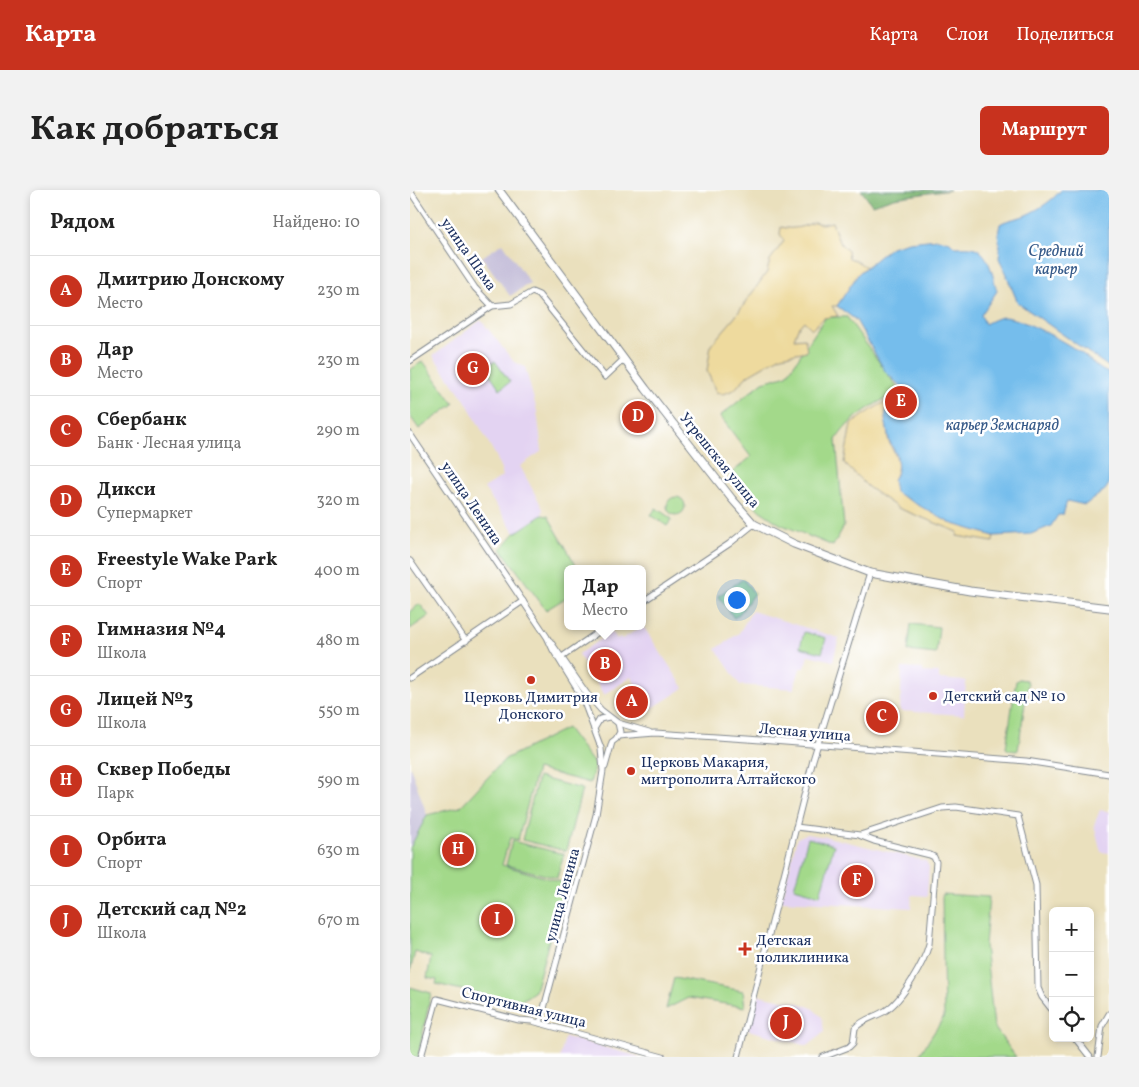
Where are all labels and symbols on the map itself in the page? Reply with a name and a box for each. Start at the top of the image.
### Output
street label: улица Шама [435,214,501,296]
water label: Средний карьер [1028,241,1084,281]
pin: G [457,350,489,388]
pin: E [885,383,917,421]
pin: D [622,398,654,436]
street label: Угрешская улица [674,409,764,513]
water label: карьер Земснаряд [945,415,1059,437]
street label: улица Ленина [435,458,507,550]
your location [724,587,750,613]
pin: B [589,646,621,684]
marker: Церковь Димитрия Донского [525,674,537,686]
pin: A [616,683,648,721]
place label: Детский сад № 10 [943,687,1065,708]
place label: Церковь Димитрия Донского [464,688,598,726]
marker: Детский сад № 10 [927,690,939,702]
pin: C [866,698,898,736]
street label: Лесная улица [758,719,852,748]
place label: Церковь Макария, митрополита Алтайского [641,753,816,791]
marker: Церковь Макария, митрополита Алтайского [625,765,637,777]
pin: H [442,831,474,869]
street label: улица Ленина [541,846,586,945]
pin: F [841,862,873,900]
pin: I [481,901,513,939]
place label: Детская поликлиника [756,931,849,969]
marker: Детская поликлиника [738,942,752,956]
street label: Спортивная улица [459,983,588,1034]
pin: J [770,1004,802,1042]

